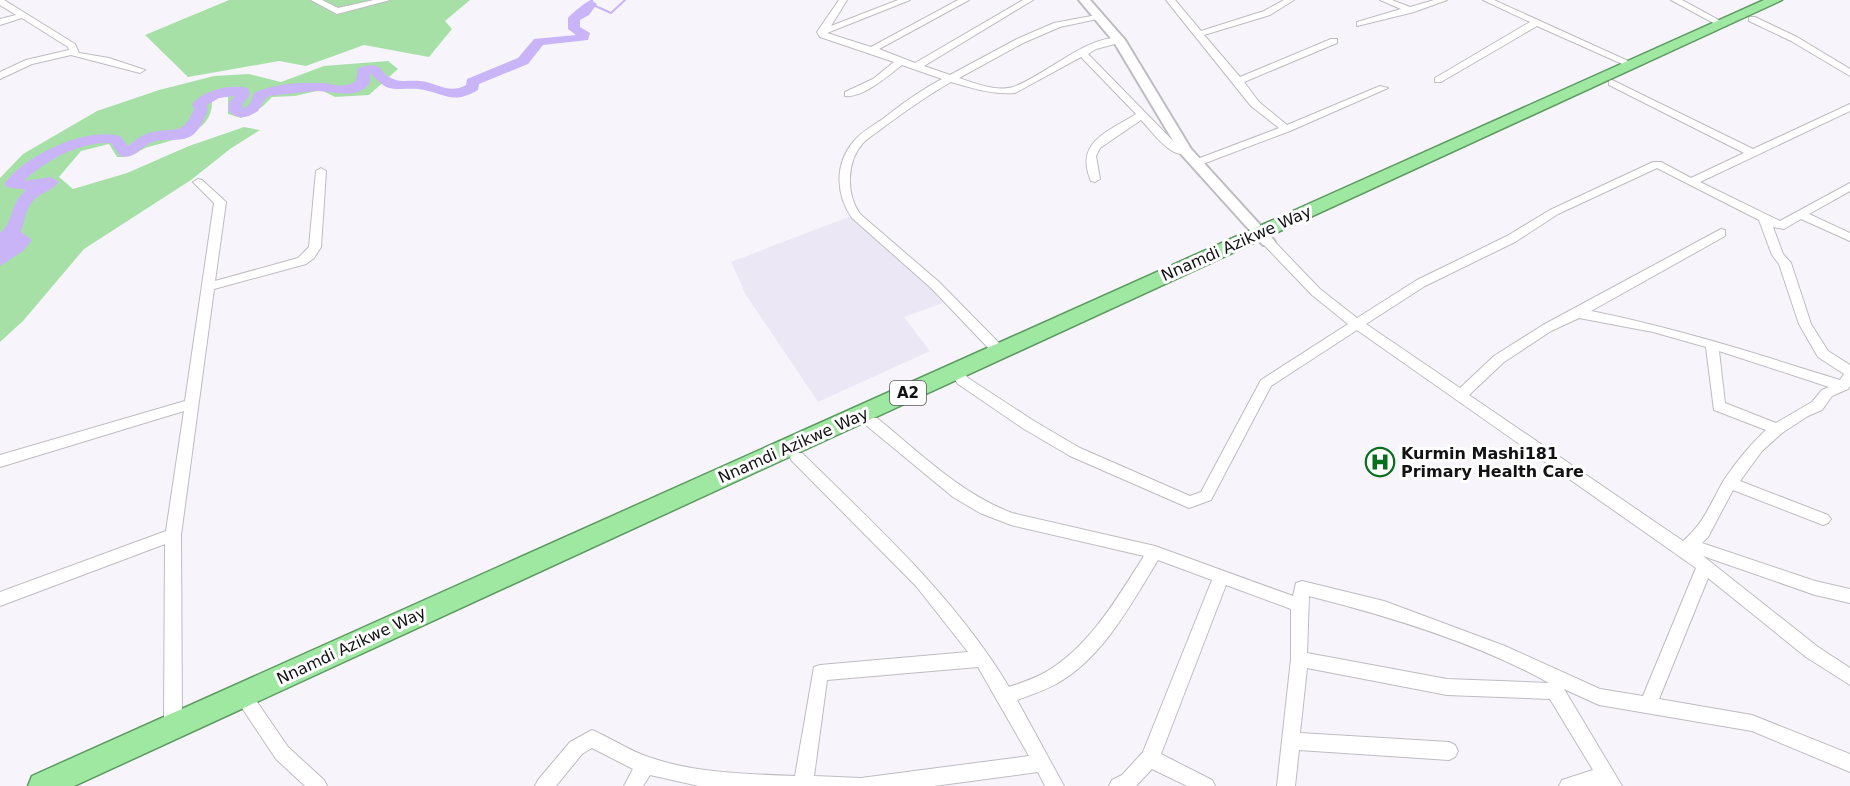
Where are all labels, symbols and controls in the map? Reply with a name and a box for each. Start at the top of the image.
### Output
street label: Nnamdi Azikwe Way [1158,202,1314,285]
road number: A2 [890,381,926,405]
street label: Nnamdi Azikwe Way [715,404,871,487]
place label: Kurmin Mashi181 Primary Health Care [1401,444,1584,481]
hospital icon: Kurmin Mashi181 Primary Health Care [1364,446,1396,478]
street label: Nnamdi Azikwe Way [274,603,429,688]

